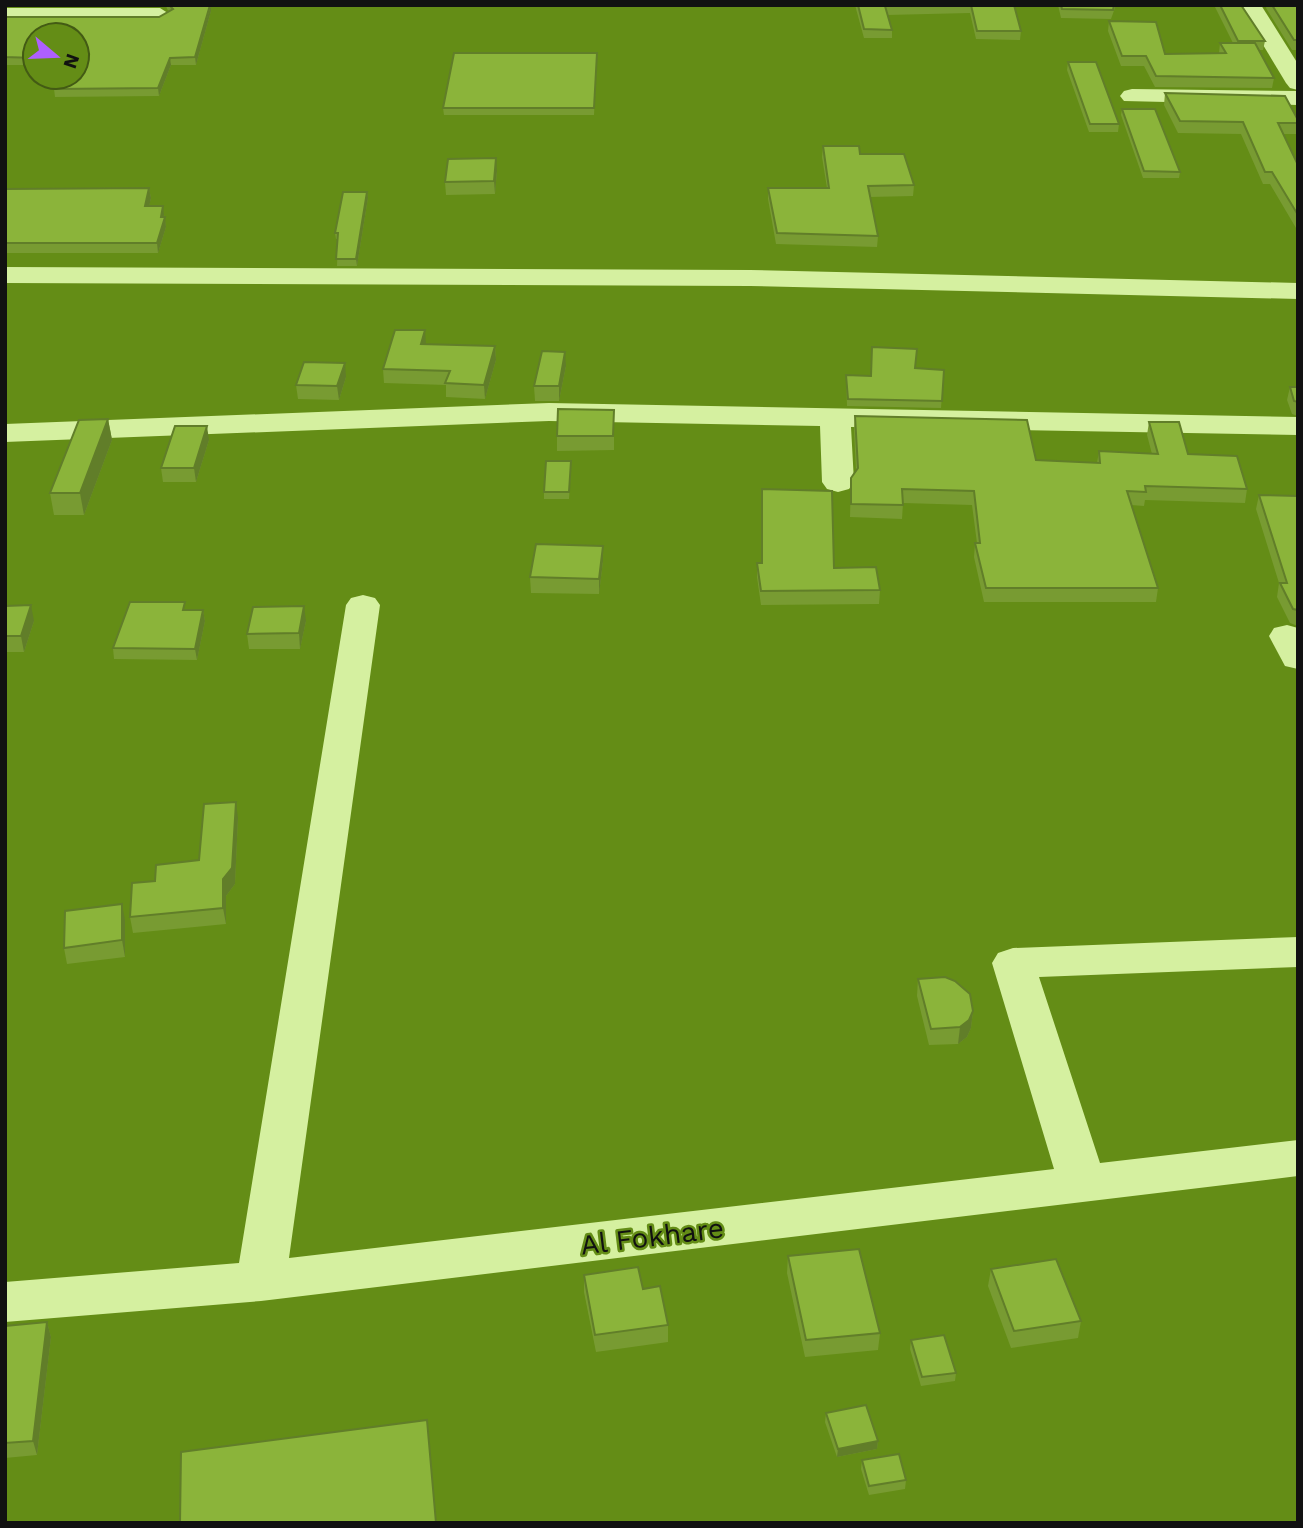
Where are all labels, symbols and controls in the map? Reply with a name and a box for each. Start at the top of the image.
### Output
north arrow [21,21,91,91]
text: N [58,51,85,72]
street label: Al Fokhare [579,1211,726,1262]

